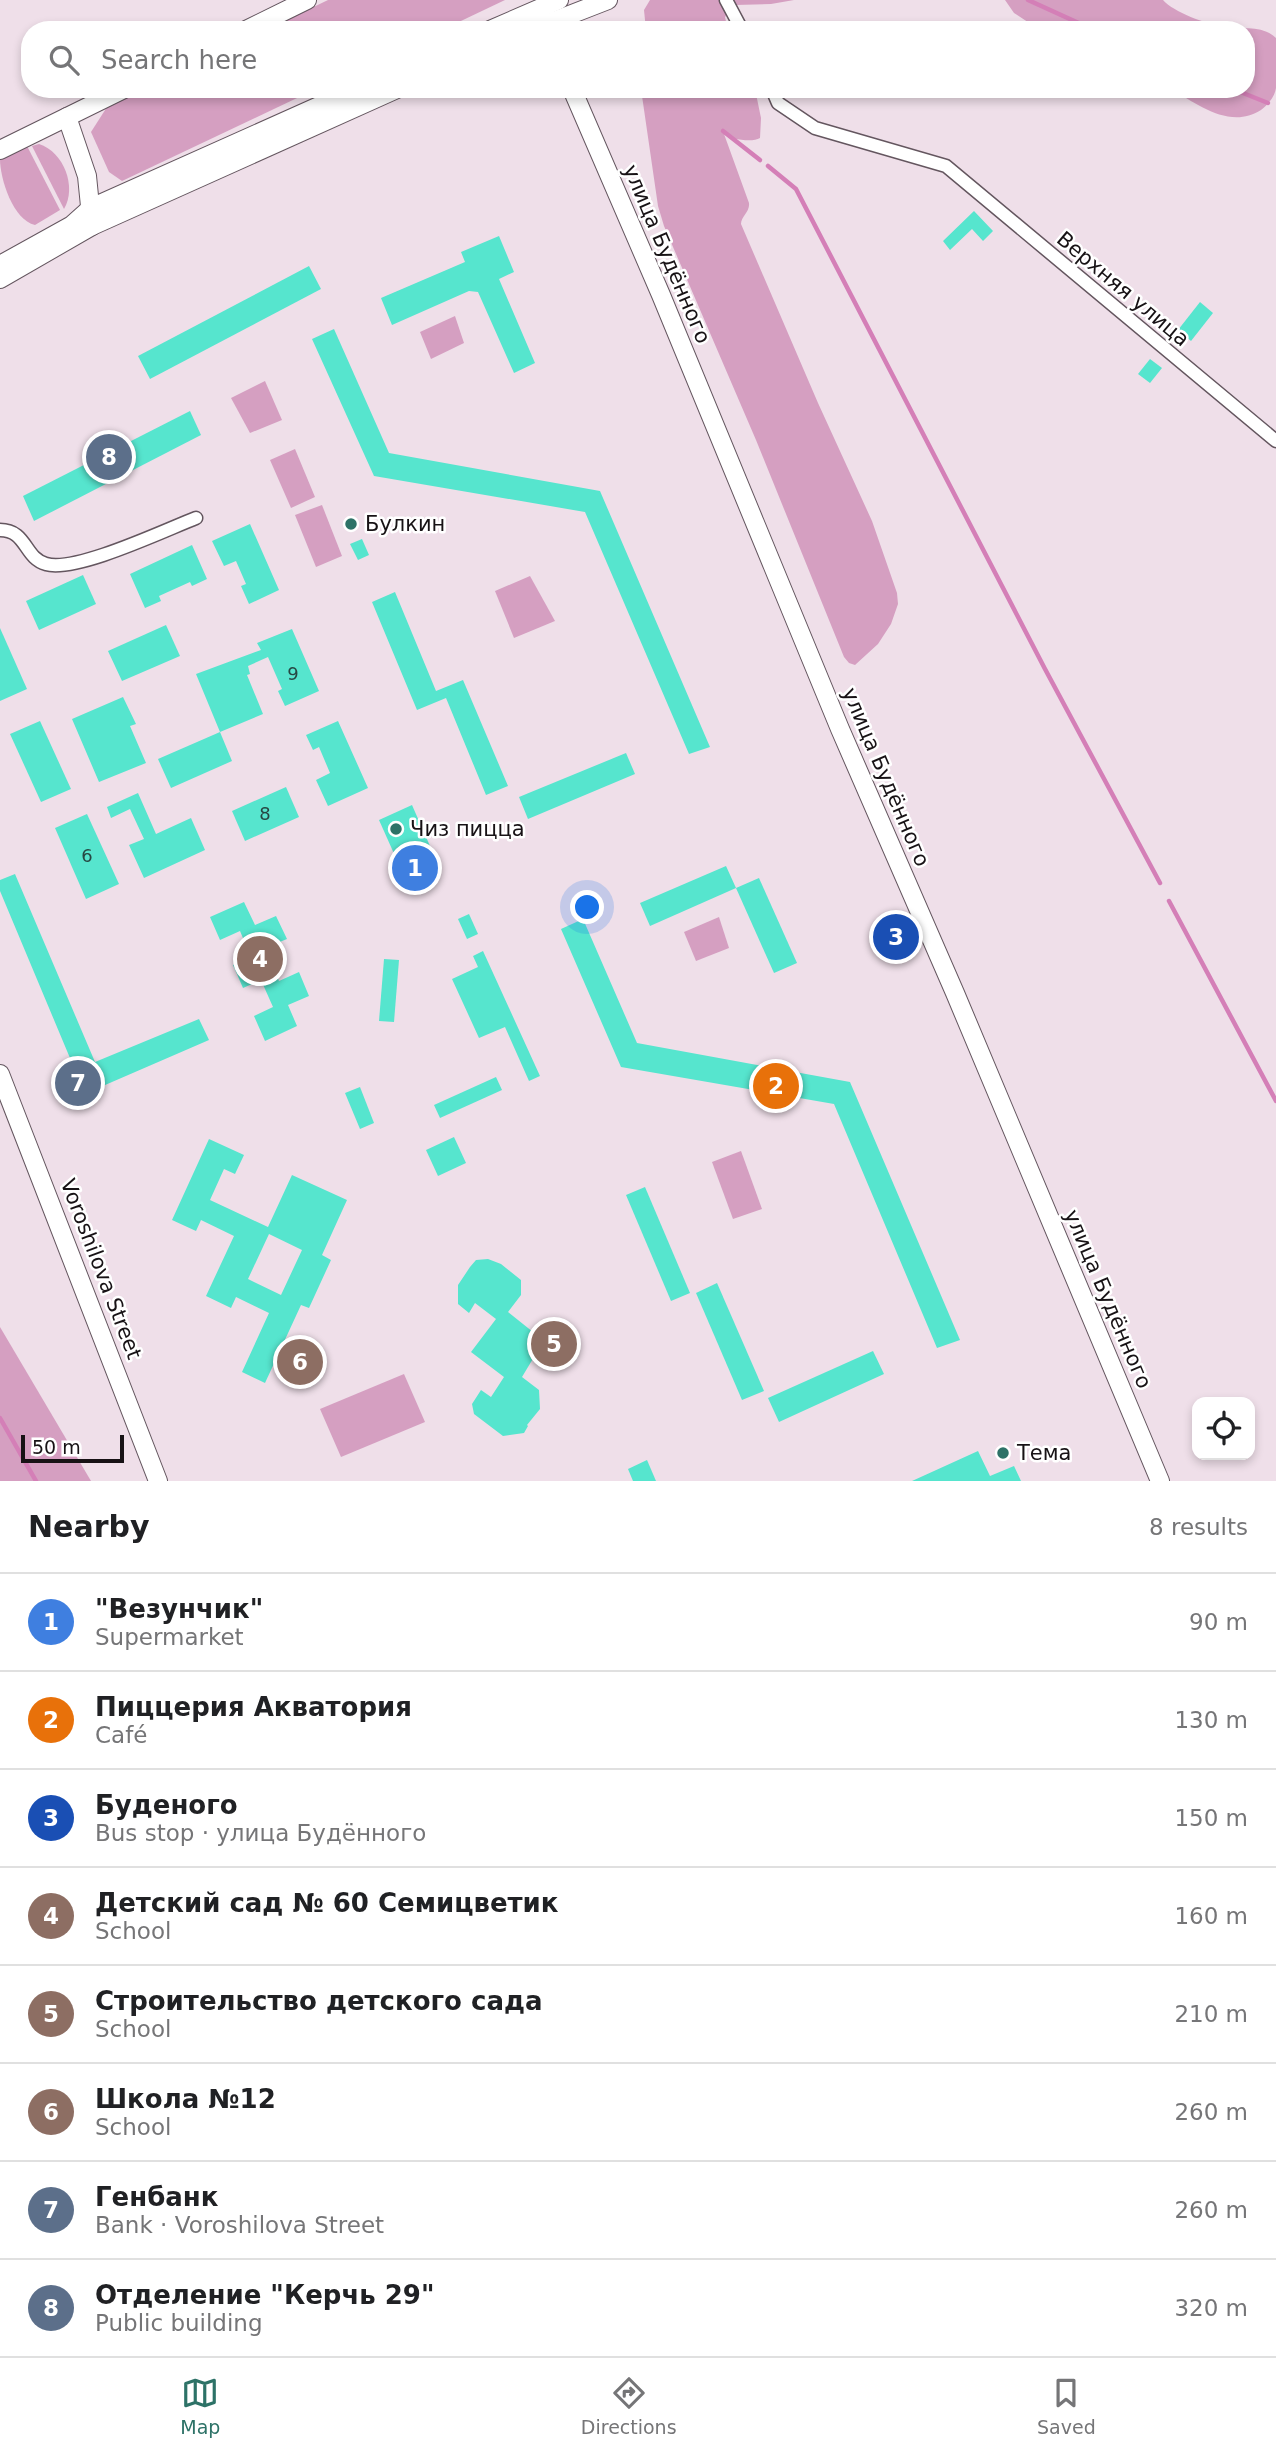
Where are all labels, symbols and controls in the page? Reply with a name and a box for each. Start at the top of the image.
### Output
search box [21,21,1255,98]
icon: search [45,41,83,79]
text: Search here [101,45,257,75]
street label: улица Будённого [618,161,716,347]
street label: Верхняя улица [1052,227,1194,351]
pin: 8 [86,431,132,483]
place label: Булкин [365,512,445,536]
marker: Булкин [343,516,359,532]
house number: 9 [287,663,299,684]
street label: улица Будённого [837,684,935,870]
house number: 8 [259,803,271,824]
place label: Чиз пицца [410,817,525,841]
marker: Чиз пицца [388,821,404,837]
pin: 1 [392,842,438,894]
house number: 6 [81,845,93,866]
your location [570,890,604,924]
pin: 3 [873,911,919,963]
pin: 4 [237,933,283,985]
pin: 7 [55,1057,101,1109]
pin: 2 [753,1060,799,1112]
street label: Voroshilova Street [56,1175,146,1363]
street label: улица Будённого [1059,1206,1157,1392]
pin: 5 [531,1318,577,1370]
pin: 6 [277,1336,323,1388]
map controls [1192,1397,1255,1460]
button: locate [1192,1397,1255,1460]
scale bar [21,1432,124,1464]
text: 50 m [32,1436,81,1458]
place label: Тема [1016,1441,1071,1465]
marker: Тема [995,1445,1011,1461]
text: Nearby [28,1509,150,1544]
text: 8 results [1149,1514,1248,1540]
text: "Везунчик" [95,1594,263,1624]
text: 1 [43,1609,59,1635]
text: 90 m [1189,1609,1248,1635]
text: Supermarket [95,1624,244,1650]
text: Пиццерия Акватория [95,1692,412,1722]
text: 2 [43,1707,59,1733]
text: 130 m [1174,1707,1248,1733]
text: Café [95,1722,147,1748]
text: Буденого [95,1790,238,1820]
text: 3 [43,1805,59,1831]
text: 150 m [1174,1805,1248,1831]
text: Bus stop · улица Будённого [95,1820,426,1846]
text: Детский сад № 60 Семицветик [95,1888,558,1918]
text: 4 [43,1903,59,1929]
text: 160 m [1174,1903,1248,1929]
text: School [95,1918,171,1944]
text: Строительство детского сада [95,1986,543,2016]
text: 5 [43,2001,59,2027]
text: 210 m [1174,2001,1248,2027]
text: School [95,2016,171,2042]
text: Школа №12 [95,2084,276,2114]
text: 6 [43,2099,59,2125]
text: 260 m [1174,2099,1248,2125]
text: School [95,2114,171,2140]
text: Генбанк [95,2182,218,2212]
text: 7 [43,2197,59,2223]
text: 260 m [1174,2197,1248,2223]
text: Bank · Voroshilova Street [95,2212,384,2238]
text: Отделение "Керчь 29" [95,2280,434,2310]
text: 8 [43,2295,59,2321]
text: 320 m [1174,2295,1248,2321]
text: Public building [95,2310,263,2336]
tab: Map [180,2374,220,2438]
tab: Directions [581,2374,677,2438]
tab: Saved [1037,2374,1096,2438]

